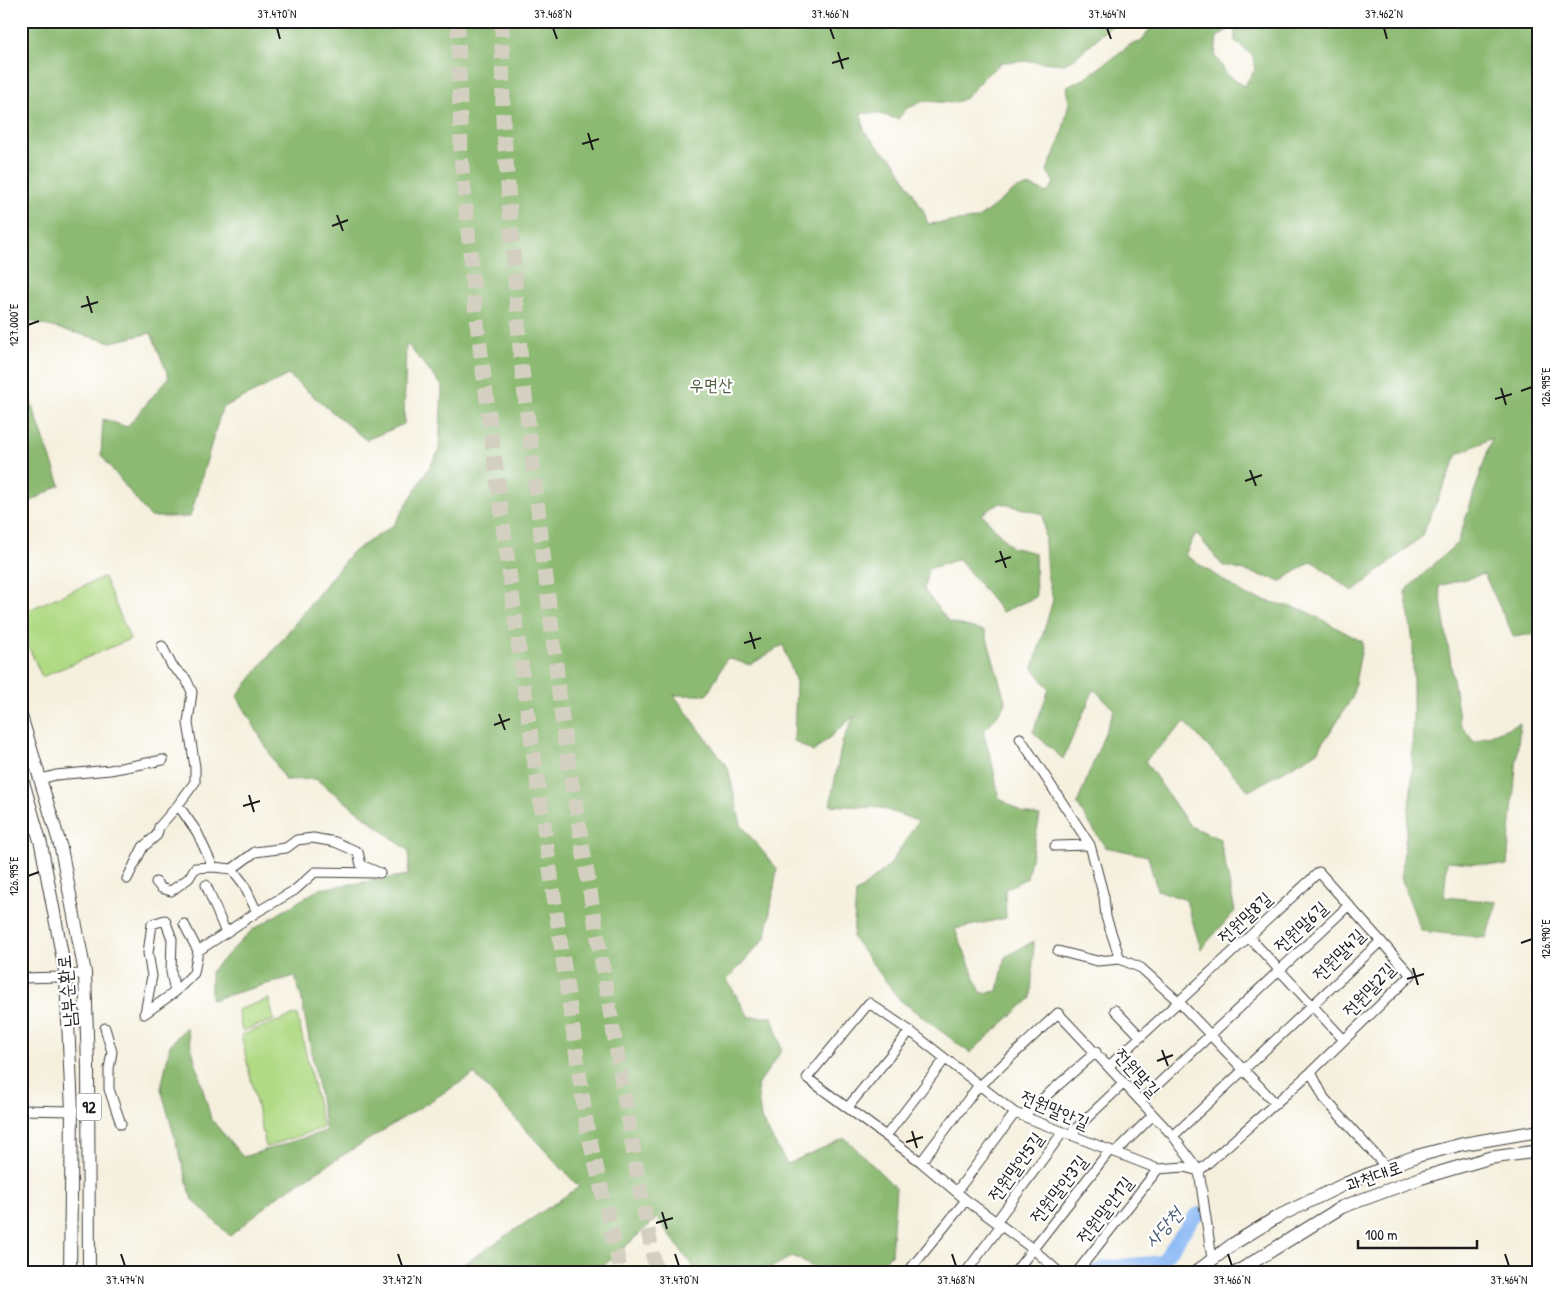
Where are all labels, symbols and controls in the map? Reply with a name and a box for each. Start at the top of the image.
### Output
text: 37.470°N [258,5,296,22]
text: 37.468°N [534,5,572,22]
text: 37.466°N [811,5,849,22]
text: 37.464°N [1089,5,1125,22]
text: 37.462°N [1365,5,1403,22]
text: 127.000°E [5,303,22,346]
text: 126.995°E [1537,367,1554,407]
park label: 우면산 [689,372,733,397]
text: 126.995°E [5,856,22,896]
street label: 전원말8길 [1212,886,1278,949]
street label: 전원말6길 [1268,895,1333,958]
text: 126.990°E [1537,919,1554,959]
street label: 전원말4길 [1307,923,1371,986]
street label: 남부순환로 [51,954,82,1028]
street label: 전원말2길 [1337,956,1401,1022]
street label: 전원말길 [1109,1043,1166,1103]
street label: 전원말안길 [1017,1084,1094,1135]
road number: 92 [76,1094,102,1120]
street label: 전원말안5길 [982,1127,1050,1206]
street label: 전원말안3길 [1024,1149,1094,1228]
street label: 과천대로 [1342,1154,1405,1197]
street label: 전원말안1길 [1070,1170,1139,1249]
water label: 사당천 [1138,1200,1189,1253]
scale bar [1358,1218,1476,1250]
text: 100 m [1365,1224,1398,1245]
text: 37.474°N [106,1271,144,1288]
text: 37.472°N [382,1271,422,1288]
text: 37.470°N [660,1271,698,1288]
text: 37.468°N [937,1271,975,1288]
text: 37.466°N [1213,1271,1251,1288]
text: 37.464°N [1491,1271,1527,1288]

